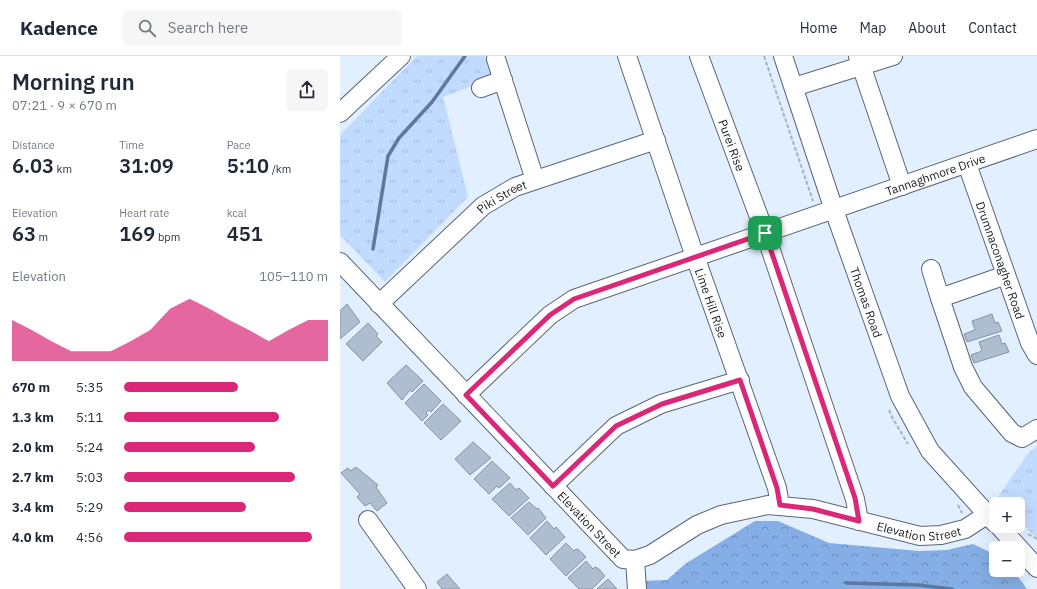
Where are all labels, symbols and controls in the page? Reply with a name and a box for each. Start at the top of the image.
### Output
search box [122,10,402,46]
text: Kadence [20,16,98,40]
icon: search [136,17,158,39]
text: Search here [168,18,248,37]
text: Home [800,19,837,37]
text: Map [859,19,886,37]
text: About [908,19,946,37]
text: Contact [968,19,1017,37]
text: Morning run [12,67,135,96]
button: share [286,69,328,111]
text: 07:21 · 9 × 670 m [12,97,117,114]
street label: Purei Rise [716,117,749,173]
text: Distance [12,138,55,152]
text: Time [119,138,144,152]
text: Pace [227,138,251,152]
street label: Tannaghmore Drive [883,150,987,198]
text: 6.03 [12,152,54,179]
text: 31:09 [119,152,174,179]
text: 5:10 [227,152,269,179]
text: km [54,162,72,176]
text: /km [269,162,291,176]
street label: Piki Street [473,176,528,216]
street label: Drumnaconagher Road [973,199,1028,321]
text: Elevation [12,206,58,220]
text: Heart rate [119,206,169,220]
text: kcal [227,206,247,220]
pin [748,216,782,250]
text: 63 [12,220,36,247]
text: 169 [119,220,155,247]
text: 451 [227,220,263,247]
icon: arrive [754,222,776,244]
text: m [36,230,48,244]
text: bpm [155,230,180,244]
street label: Thomas Road [847,265,886,339]
street label: Lime Hill Rise [692,266,731,340]
text: Elevation [12,268,66,285]
text: 105–110 m [259,268,328,285]
text: 670 m [12,379,50,396]
text: 5:35 [76,379,103,396]
text: 1.3 km [12,409,54,426]
text: 5:11 [76,409,103,426]
text: 2.0 km [12,439,54,456]
text: 5:24 [76,439,103,456]
text: 2.7 km [12,469,54,486]
text: 5:03 [76,469,103,486]
street label: Elevation Street [555,488,625,560]
map controls [989,497,1025,577]
button: + [989,497,1025,533]
text: 3.4 km [12,499,54,516]
text: 5:29 [76,499,103,516]
street label: Elevation Street [875,518,963,544]
text: 4.0 km [12,529,54,546]
text: 4:56 [76,529,103,546]
button: − [989,541,1025,577]

